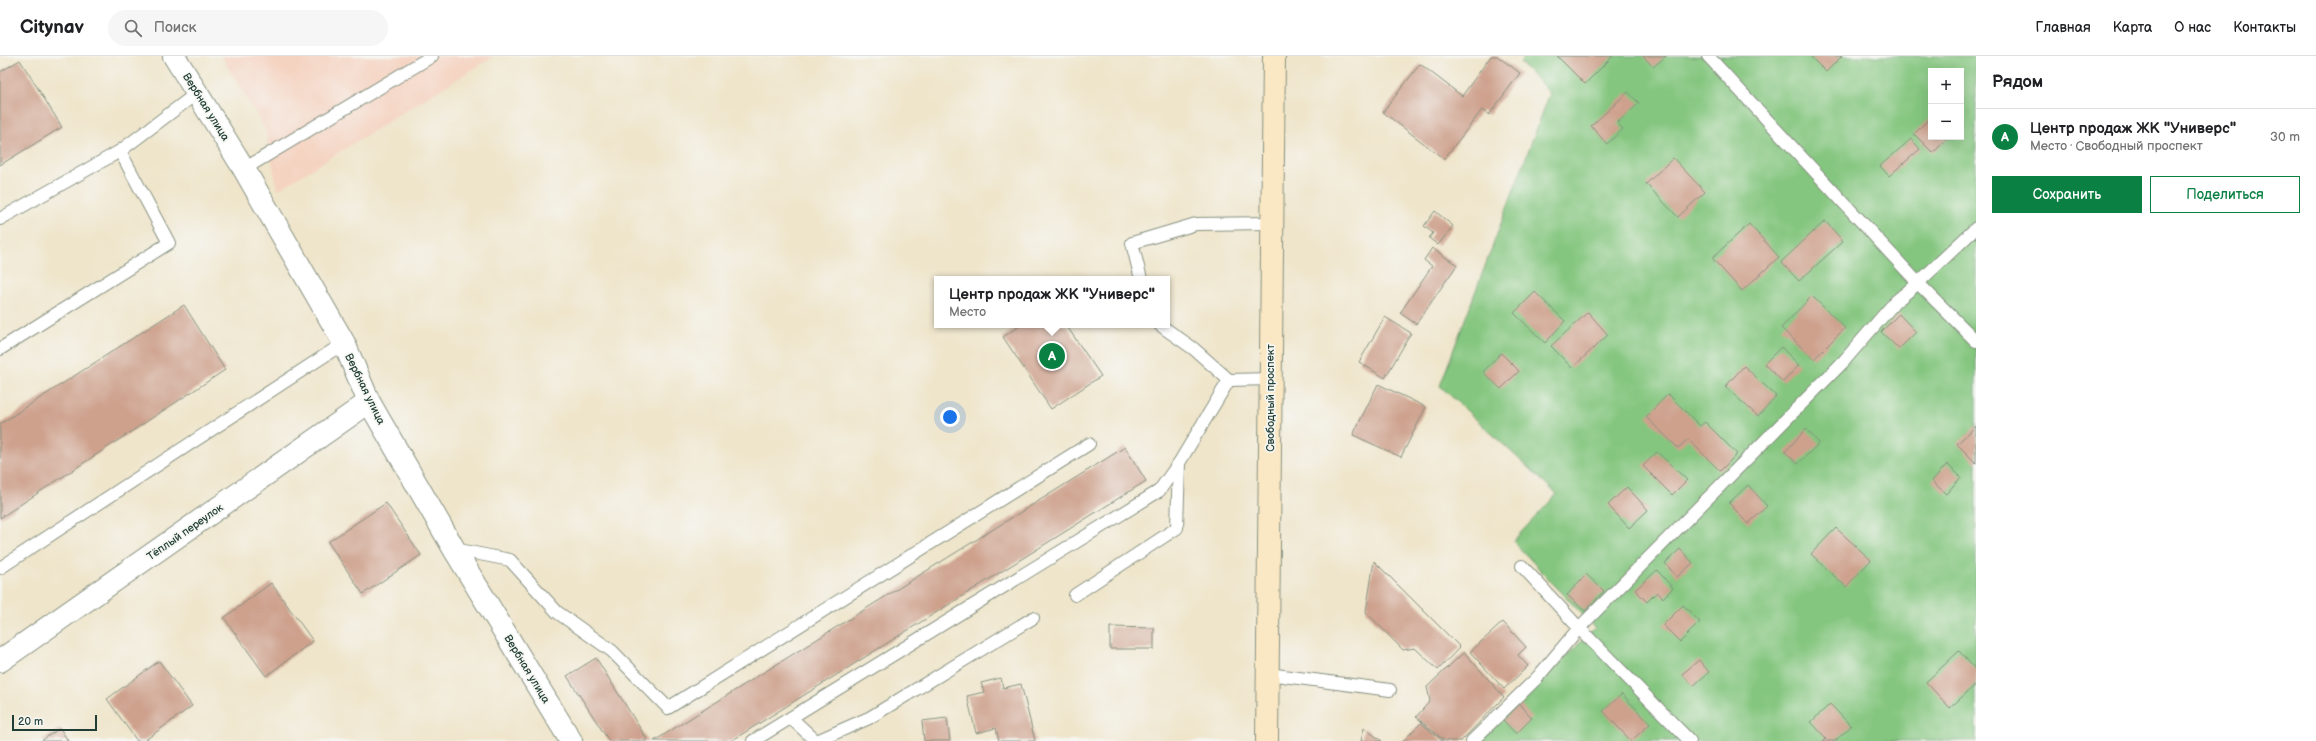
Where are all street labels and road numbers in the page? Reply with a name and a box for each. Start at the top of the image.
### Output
street label: Вербная улица [180,71,232,144]
street label: Свободный проспект [1264,344,1277,452]
street label: Вербная улица [342,351,388,427]
street label: Тёплый переулок [144,501,226,563]
street label: Вербная улица [501,632,553,706]

